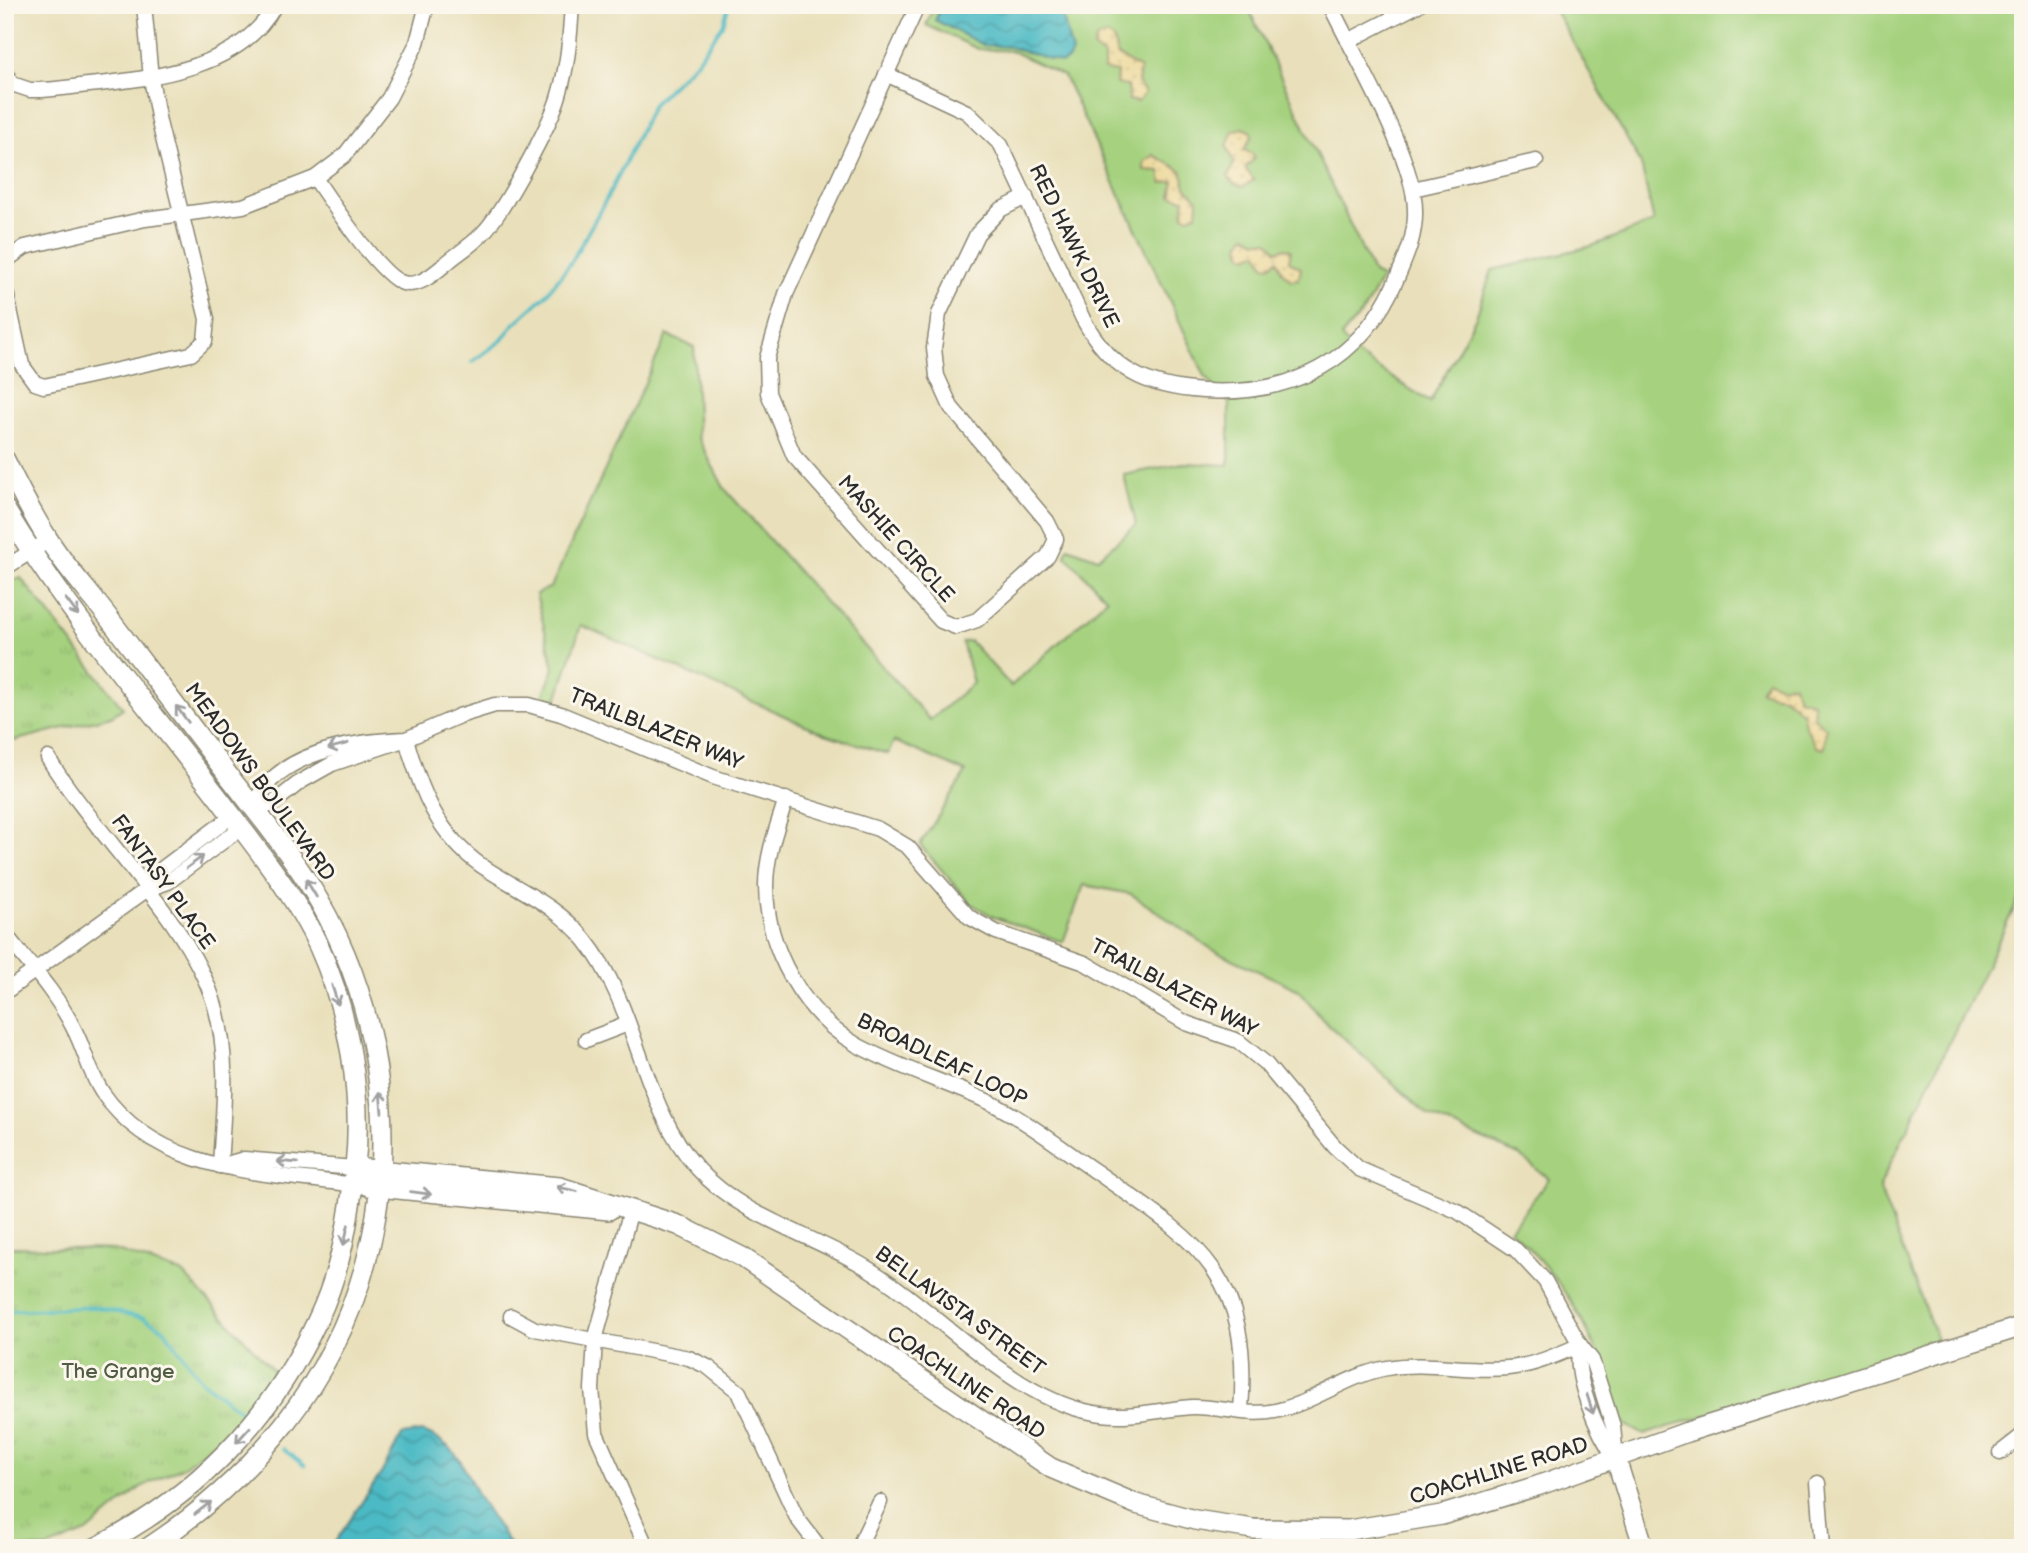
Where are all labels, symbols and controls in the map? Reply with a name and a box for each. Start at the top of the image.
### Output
street label: RED HAWK DRIVE [1024,160,1124,332]
street label: MASHIE CIRCLE [832,470,960,608]
one-way arrow [65,597,80,615]
street label: MEADOWS BOULEVARD [180,678,340,886]
street label: TRAILBLAZER WAY [565,683,747,776]
one-way arrow [174,705,189,723]
one-way arrow [327,741,349,754]
street label: FANTASY PLACE [106,810,220,954]
one-way arrow [185,855,204,869]
one-way arrow [304,878,318,898]
street label: TRAILBLAZER WAY [1086,933,1262,1043]
one-way arrow [330,983,343,1005]
street label: BROADLEAF LOOP [853,1008,1031,1112]
one-way arrow [374,1091,387,1114]
one-way arrow [276,1155,299,1168]
one-way arrow [556,1182,579,1195]
one-way arrow [410,1186,432,1199]
one-way arrow [338,1223,352,1246]
street label: BELLAVISTA STREET [870,1241,1050,1381]
street label: COACHLINE ROAD [882,1321,1050,1445]
park label: The Grange [61,1359,175,1384]
one-way arrow [1585,1393,1597,1415]
one-way arrow [234,1426,251,1443]
street label: COACHLINE ROAD [1407,1432,1591,1510]
one-way arrow [194,1500,212,1515]

